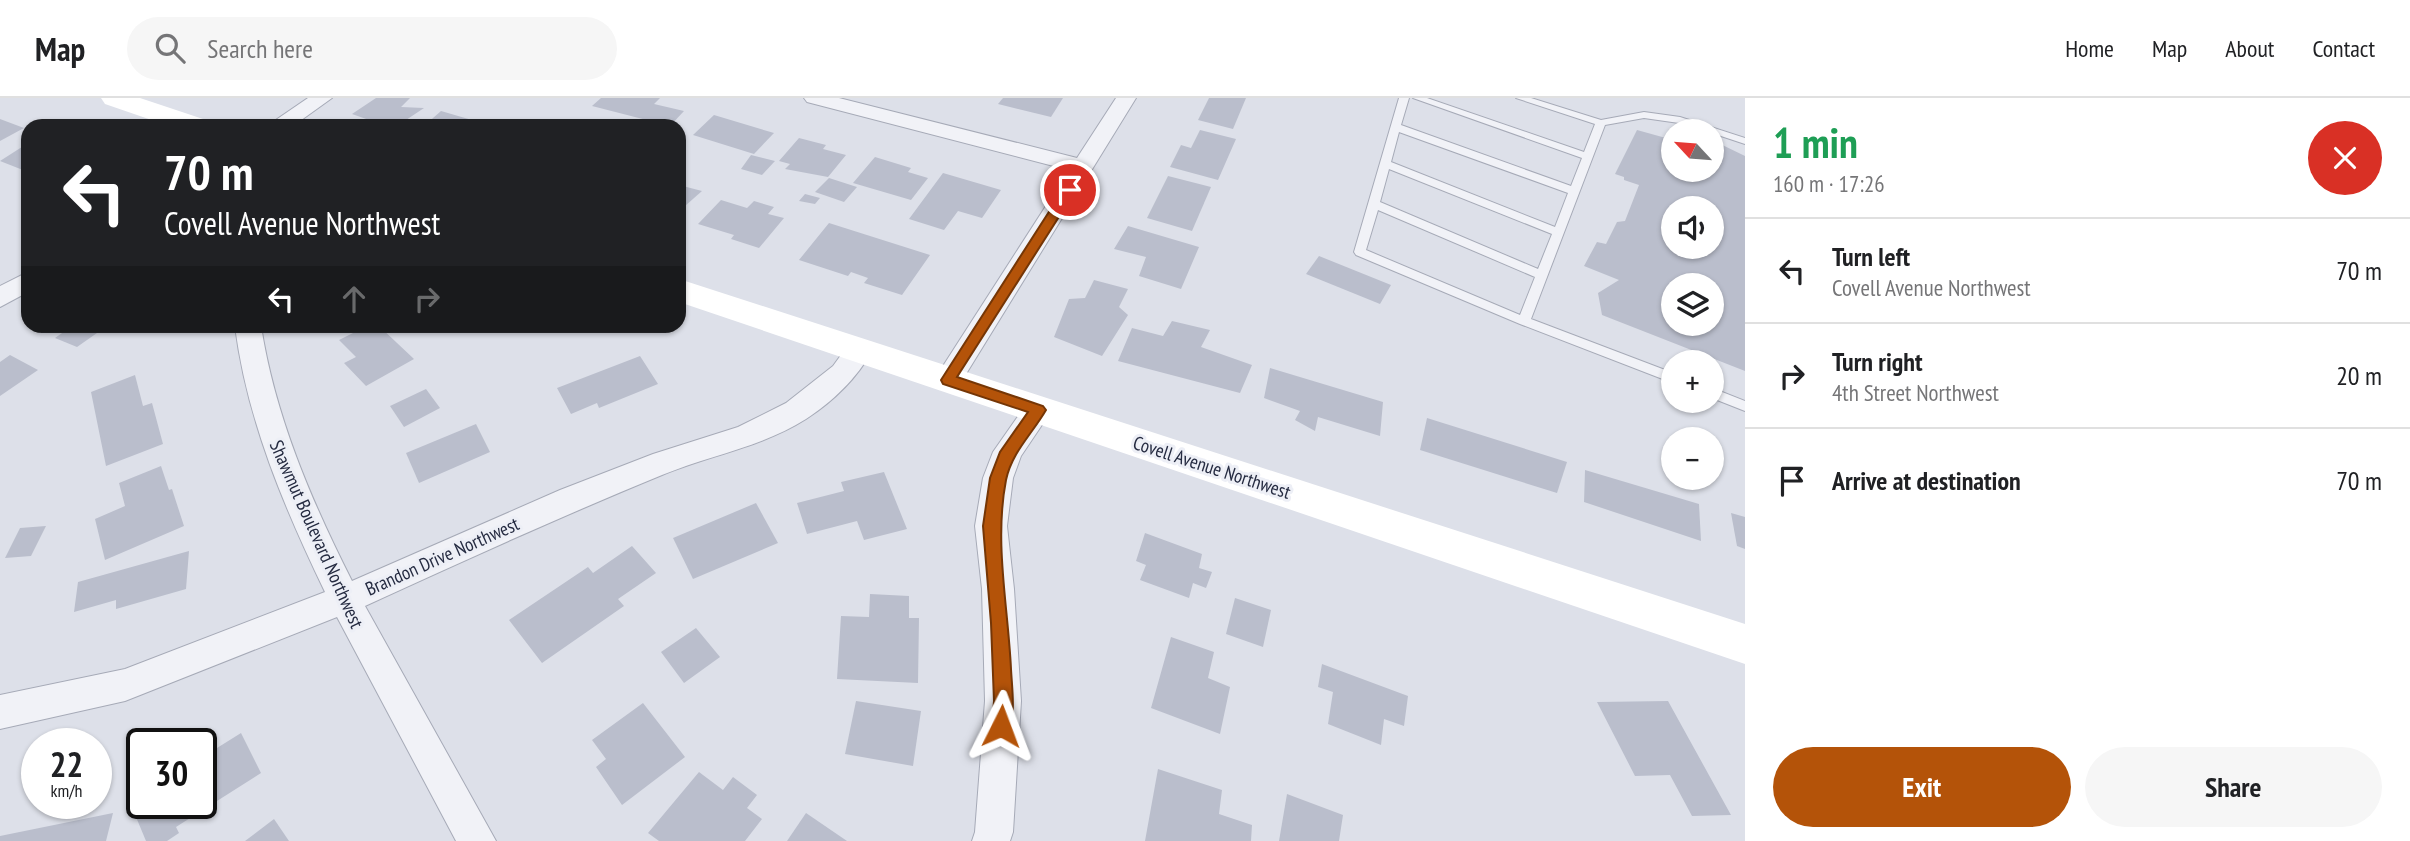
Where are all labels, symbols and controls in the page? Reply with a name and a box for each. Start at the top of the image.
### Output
search box [127,17,617,80]
text: Map [35,27,85,70]
icon: search [151,29,189,67]
text: Search here [207,32,313,65]
text: Home [2065,33,2114,64]
text: Map [2152,33,2187,64]
text: About [2225,33,2274,64]
text: Contact [2312,33,2375,64]
text: 1 min [1773,115,1858,170]
north arrow [1661,119,1724,182]
map controls [1661,119,1724,490]
button: close [2308,121,2382,195]
text: 70 m [164,140,253,204]
icon: left [49,147,140,238]
pin [1040,160,1100,220]
text: 160 m · 17:26 [1773,169,1885,198]
icon: arrive [1051,171,1089,209]
button: sound [1661,196,1724,259]
text: Covell Avenue Northwest [164,202,440,244]
text: Turn left [1832,240,1910,273]
icon: left [1773,252,1811,290]
text: 70 m [2336,254,2382,287]
button: layers [1661,273,1724,336]
text: Covell Avenue Northwest [1832,273,2031,302]
icon: left [262,280,300,318]
icon: ahead [335,280,373,318]
icon: right [408,280,446,318]
text: Turn right [1832,345,1923,378]
button: + [1661,350,1724,413]
icon: right [1773,357,1811,395]
text: 20 m [2336,359,2382,392]
text: 4th Street Northwest [1832,378,1999,407]
button: − [1661,427,1724,490]
street label: Covell Avenue Northwest [1130,430,1294,504]
street label: Shawmut Boulevard Northwest [265,436,370,632]
icon: arrive [1773,462,1811,500]
text: Arrive at destination [1832,464,2021,497]
text: 70 m [2336,464,2382,497]
street label: Brandon Drive Northwest [361,511,523,601]
position arrow [964,689,1038,763]
speed limit sign: 30 [126,728,217,819]
text: 22 [50,741,83,787]
button: Exit [1773,747,2071,827]
button: Share [2085,747,2382,827]
text: km/h [51,779,82,802]

